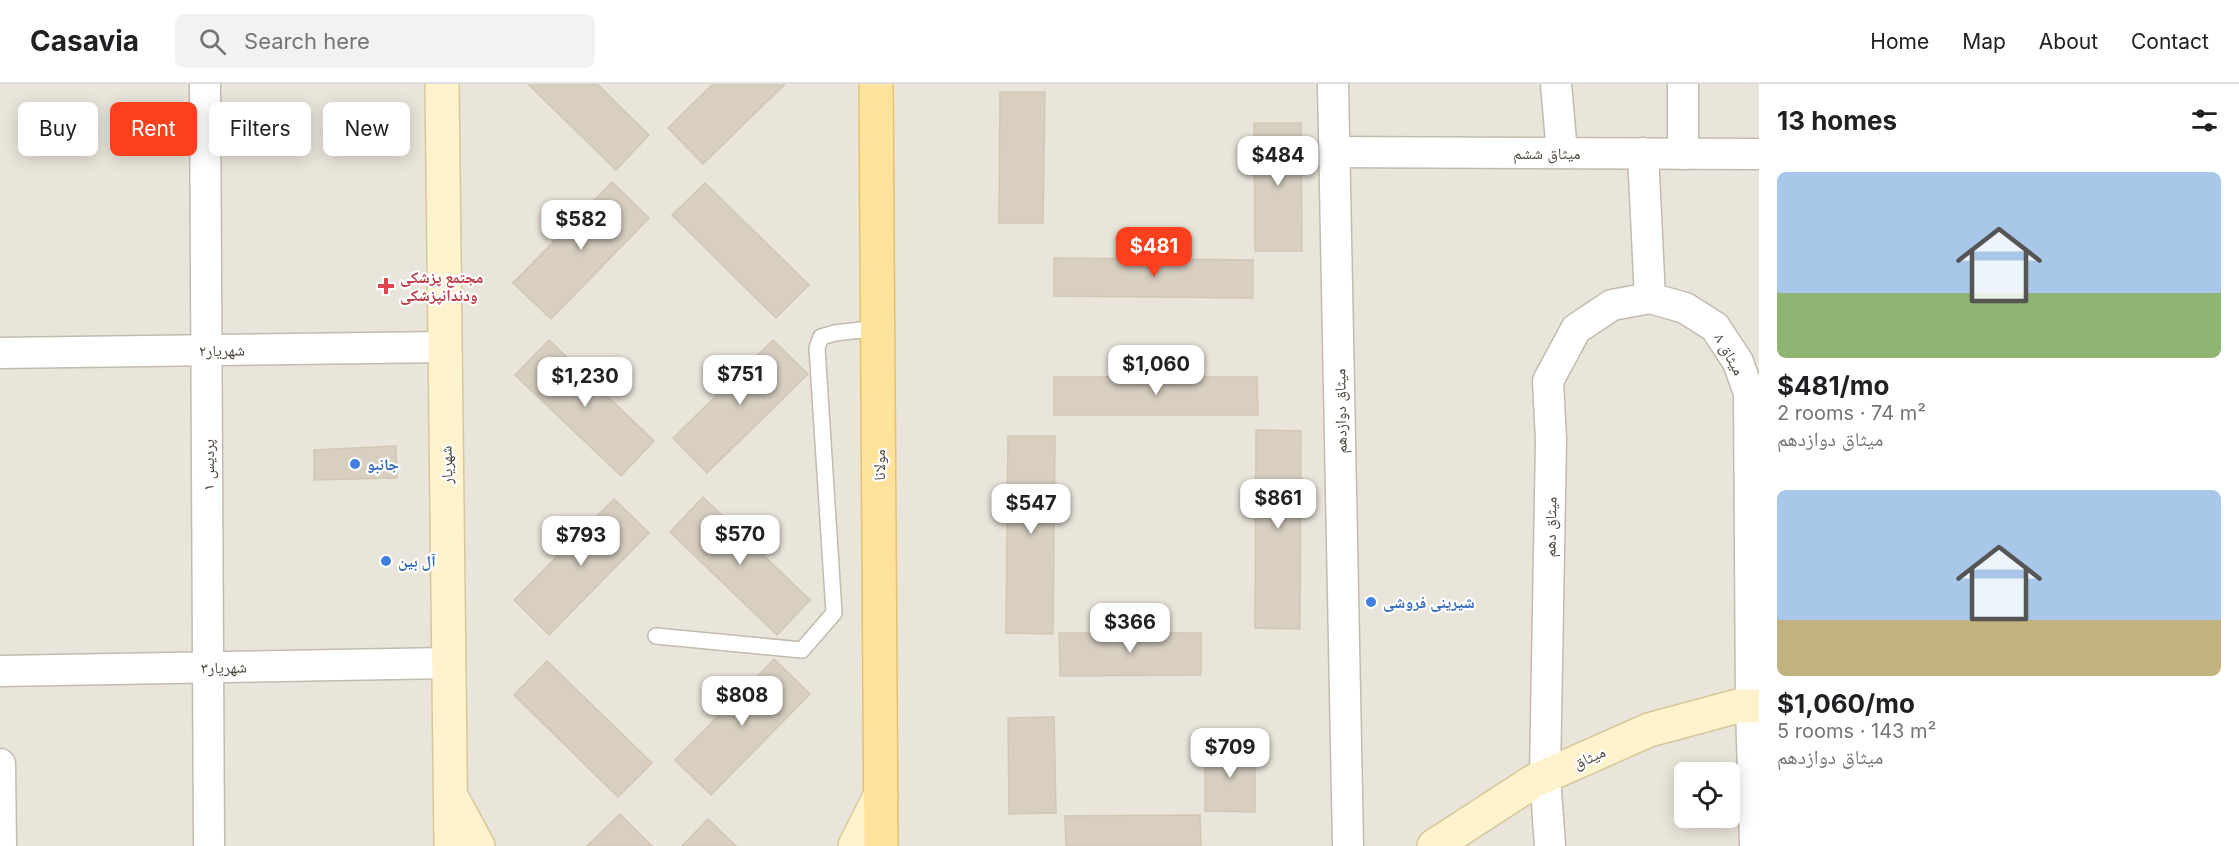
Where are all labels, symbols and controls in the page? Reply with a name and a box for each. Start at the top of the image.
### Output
search box [175,14,595,68]
text: Casavia [30,24,139,58]
icon: search [196,25,229,58]
text: Search here [244,28,370,54]
text: Home [1870,29,1929,54]
text: Map [1962,29,2006,54]
text: About [2039,29,2098,54]
text: Contact [2131,29,2209,54]
chip: Buy [18,102,98,156]
chip: Rent [110,102,197,156]
chip: Filters [209,102,311,156]
chip: New [323,102,410,156]
icon: filters [2188,104,2221,137]
text: 13 homes [1777,105,1897,136]
pin: $484 [1242,136,1314,187]
text: $484 [1251,143,1305,167]
street label: میثاق ششم [1513,143,1581,164]
pin: $582 [545,200,617,251]
text: $582 [555,207,607,231]
icon: home [1945,211,2053,319]
pin: $481 [1118,227,1190,278]
text: $481 [1130,234,1178,258]
place label: مجتمع پزشکی ودندانپزشکی [400,267,483,305]
marker: مجتمع پزشکی ودندانپزشکی [377,277,395,295]
street label: میثاق ۸ [1709,330,1750,379]
street label: شهریار۲ [199,340,245,360]
pin: $1,060 [1107,345,1205,396]
text: $1,060 [1122,352,1190,376]
pin: $751 [704,355,776,406]
pin: $1,230 [536,357,634,408]
text: $751 [717,362,763,386]
text: $1,230 [551,364,619,388]
street label: میثاق دوازدهم [1329,368,1352,454]
text: $481/mo [1777,370,1890,401]
text: 2 rooms · 74 m² [1777,401,1926,425]
text: میثاق دوازدهم [1777,427,1883,451]
street label: پردیس ۱ [198,439,219,491]
street label: شهریار [436,445,456,486]
street label: مولانا [869,449,889,481]
place label: جانبو [367,454,399,474]
marker: جانبو [348,457,362,471]
pin: $861 [1242,479,1314,530]
pin: $547 [995,484,1067,535]
text: $861 [1254,486,1302,510]
text: $547 [1005,491,1057,515]
street label: میثاق دهم [1539,496,1562,558]
pin: $570 [704,515,776,566]
pin: $793 [545,516,617,567]
text: $570 [715,522,765,546]
text: $793 [556,523,606,547]
icon: home [1945,529,2053,637]
place label: آل بین [398,551,436,571]
marker: آل بین [379,554,393,568]
place label: شیرینی فروشی [1383,592,1475,612]
marker: شیرینی فروشی [1364,595,1378,609]
pin: $366 [1094,603,1166,654]
text: $366 [1104,610,1156,634]
street label: شهریار۳ [201,657,247,677]
pin: $808 [706,676,778,727]
text: $808 [716,683,768,707]
text: $1,060/mo [1777,688,1915,719]
text: 5 rooms · 143 m² [1777,719,1936,743]
pin: $709 [1194,728,1266,779]
text: $709 [1205,735,1255,759]
street label: میثاق [1570,741,1609,774]
text: میثاق دوازدهم [1777,745,1883,769]
map controls [1674,762,1740,828]
button: locate [1674,762,1740,828]

